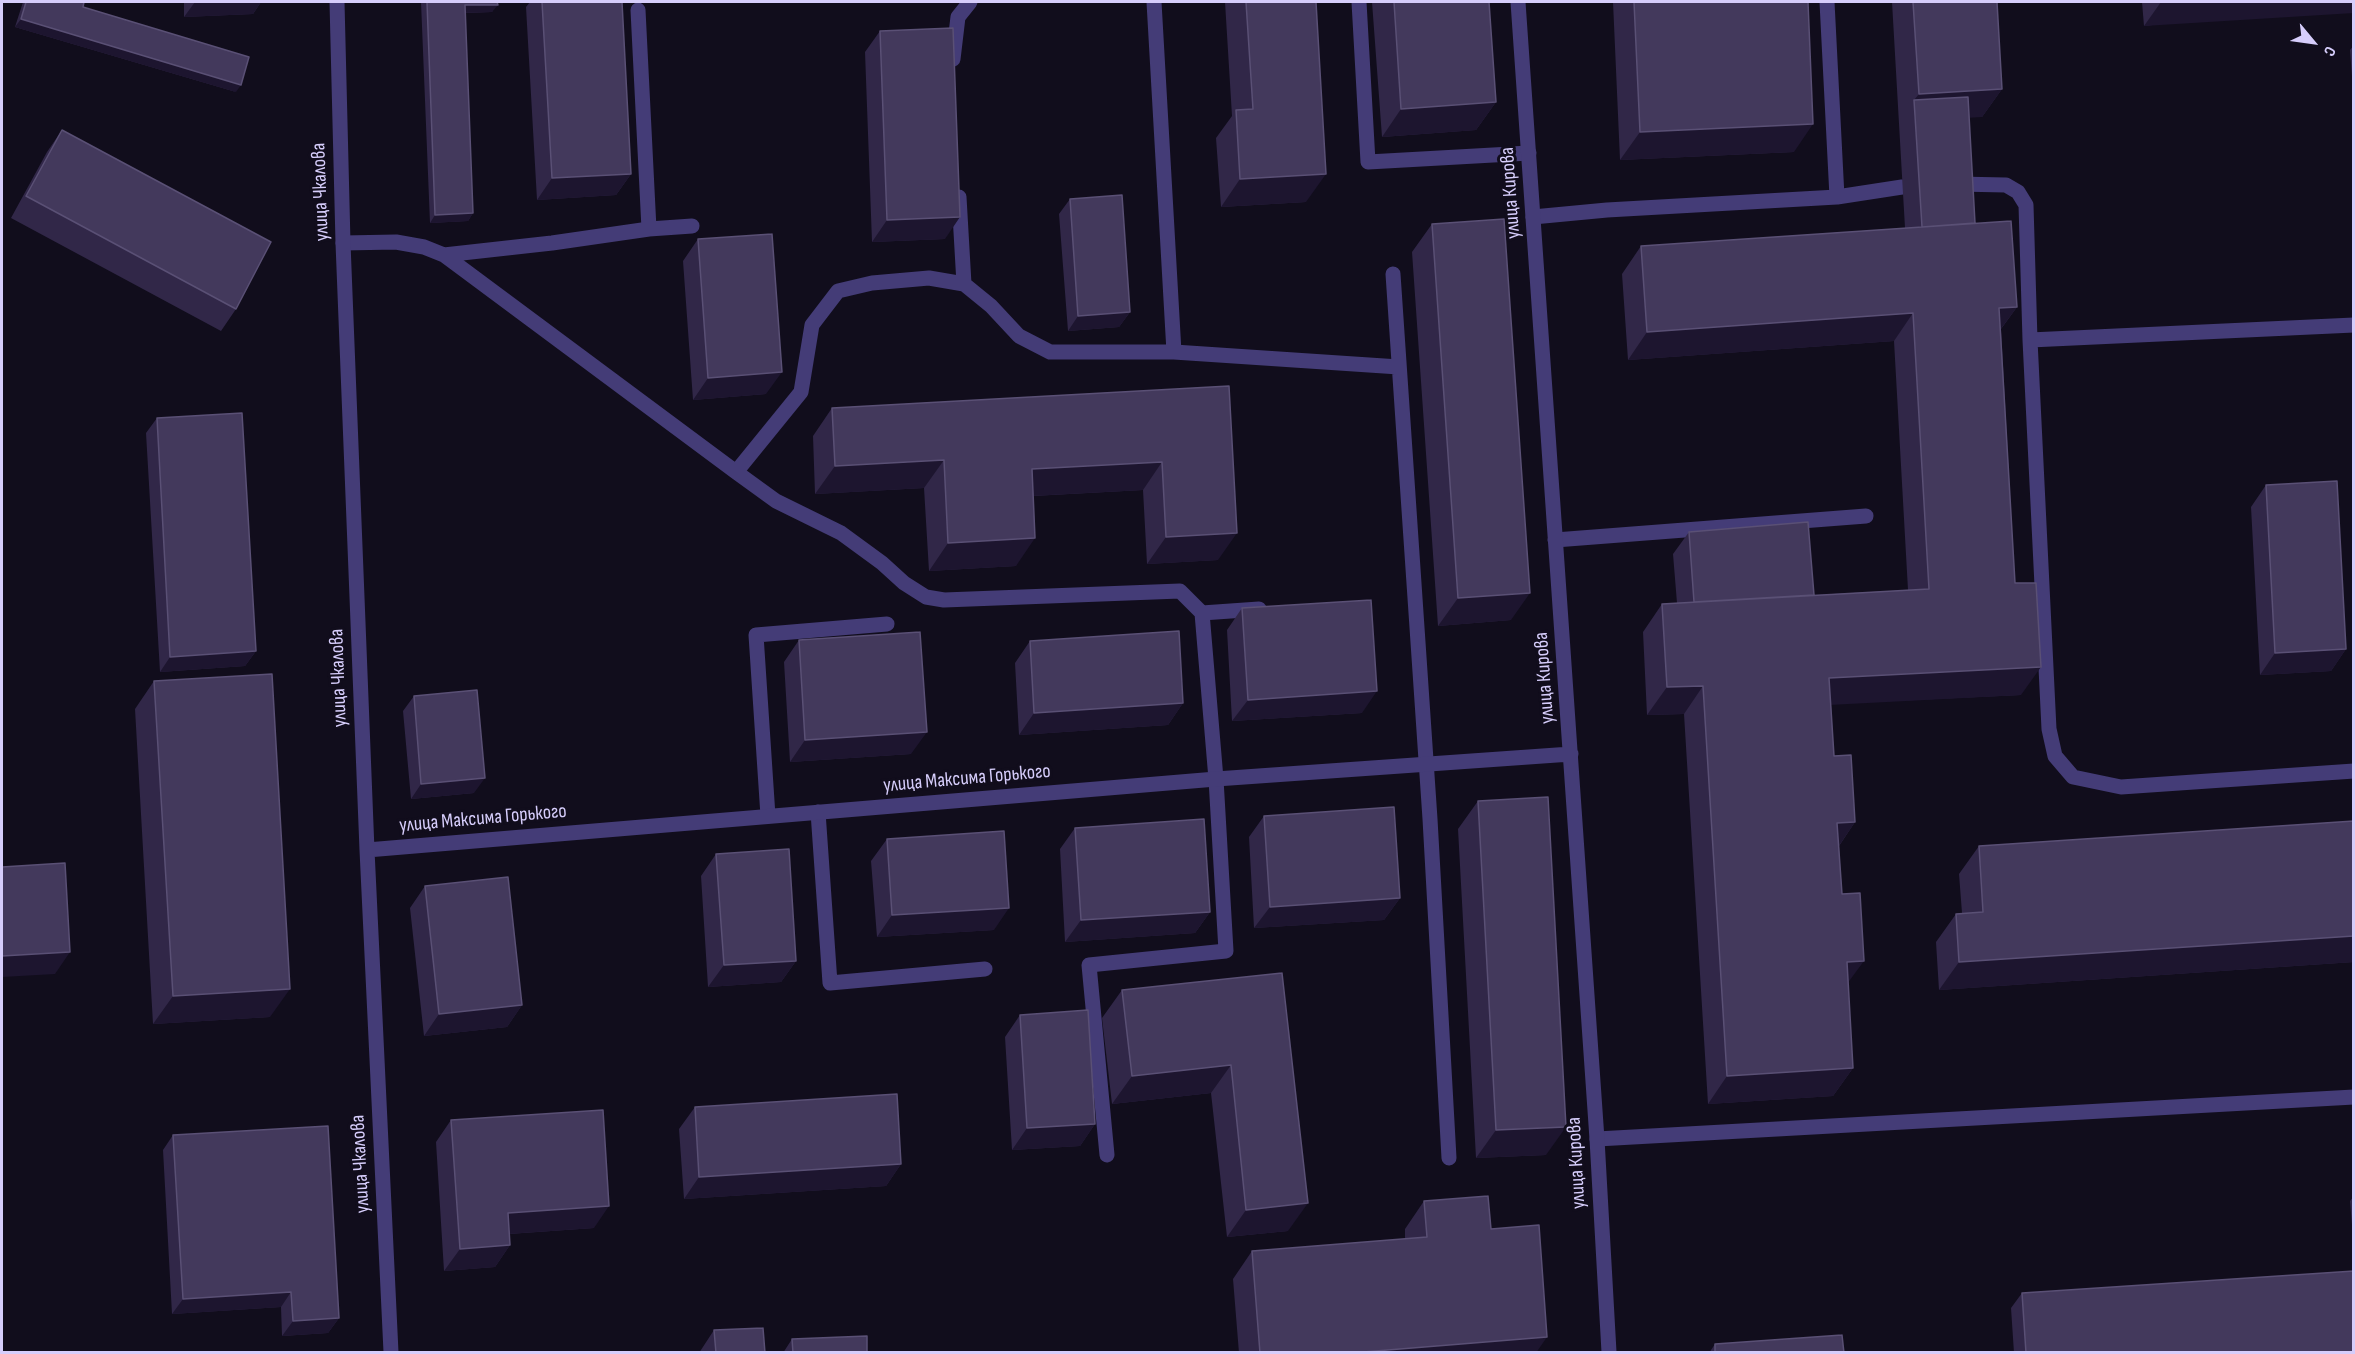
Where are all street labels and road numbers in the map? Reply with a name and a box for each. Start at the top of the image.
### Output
street label: улица Чкалова [307,142,335,242]
street label: улица Кирова [1496,146,1526,240]
street label: улица Чкалова [325,628,353,728]
street label: улица Кирова [1530,631,1560,725]
street label: улица Максима Горького [882,760,1052,798]
street label: улица Максима Горького [398,800,568,838]
street label: улица Чкалова [346,1114,376,1214]
street label: улица Кирова [1563,1116,1591,1210]

